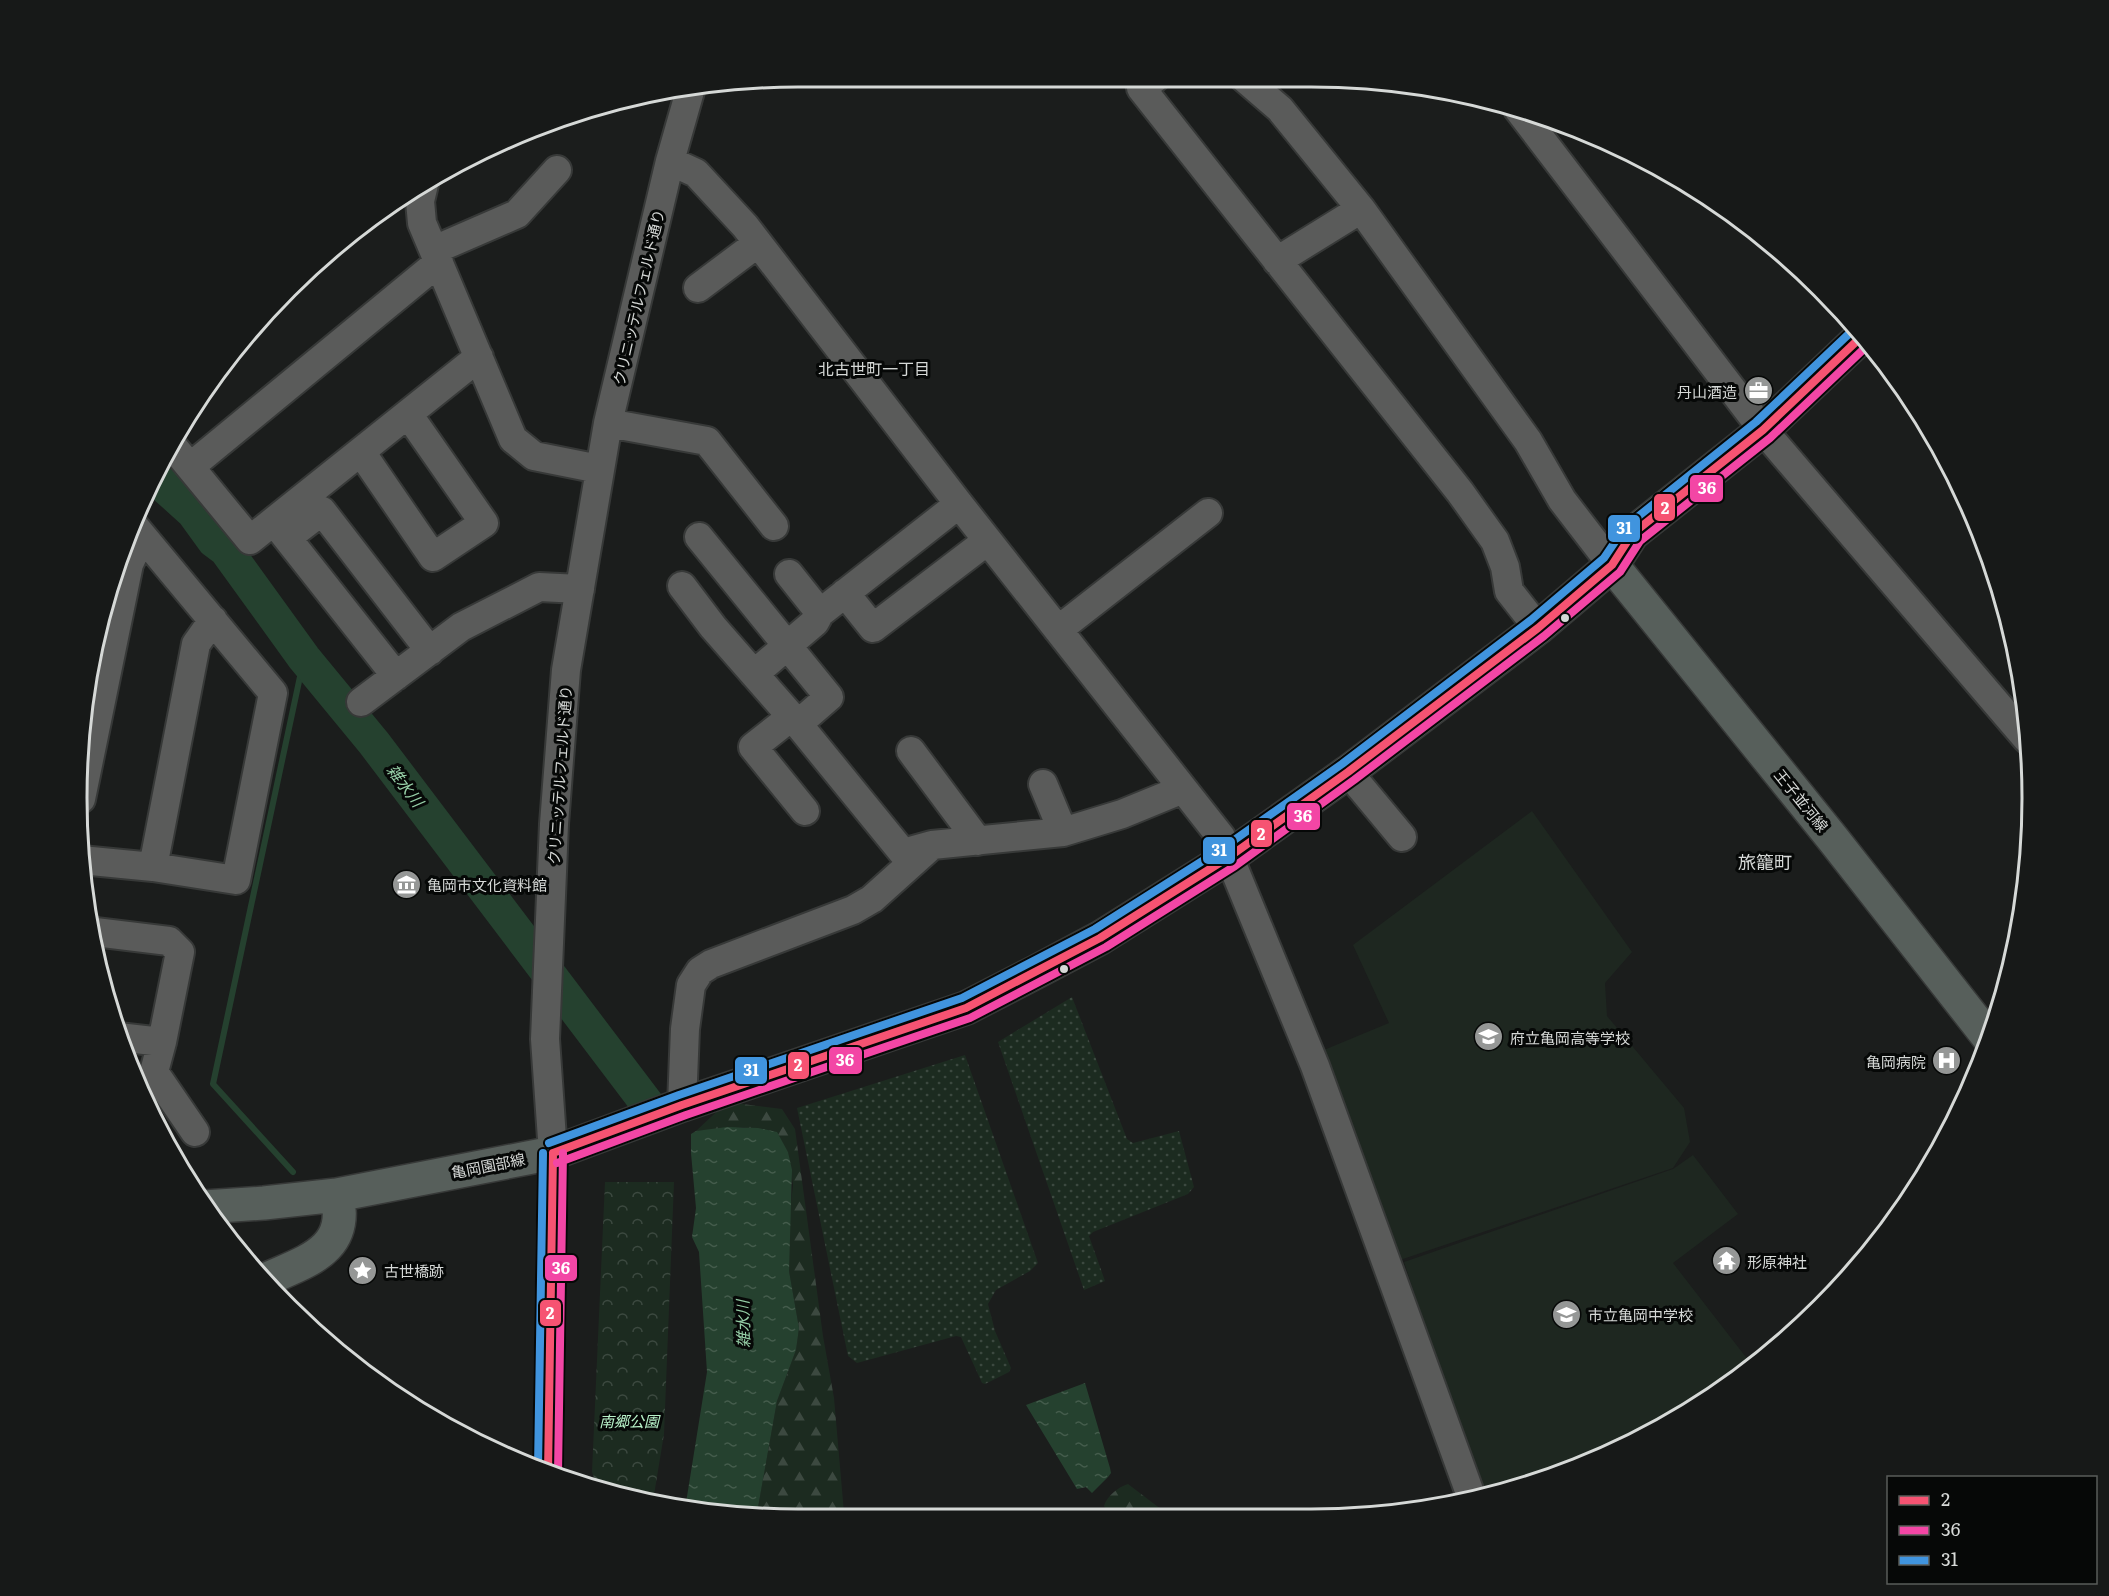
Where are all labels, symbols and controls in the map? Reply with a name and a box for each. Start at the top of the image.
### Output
street label: クリニッテルフェルド通り [607,207,669,387]
district label: 北古世町一丁目 [818,356,930,380]
office icon: 丹山酒造 [1742,375,1774,407]
place label: 丹山酒造 [1677,380,1737,403]
line badge: 36 [1689,474,1724,503]
text: 36 [1698,475,1716,499]
line badge: 2 [1653,493,1676,522]
text: 2 [1661,495,1670,519]
line badge: 31 [1607,514,1641,543]
text: 31 [1616,515,1632,539]
unlabelled marker [1559,612,1571,624]
street label: クリニッテルフェルド通り [541,684,577,866]
water label: 雑水川 [382,759,431,813]
street label: 王子並河線 [1769,764,1835,836]
line badge: 36 [1286,802,1321,831]
text: 36 [1294,803,1312,827]
line badge: 2 [1250,819,1273,848]
text: 2 [1257,821,1266,845]
line badge: 31 [1202,836,1236,865]
text: 31 [1211,837,1227,861]
district label: 旅籠町 [1738,848,1792,875]
museum icon: 亀岡市文化資料館 [390,868,422,900]
place label: 亀岡市文化資料館 [427,873,547,896]
unlabelled marker [1058,963,1070,975]
school or university icon: 府立亀岡高等学校 [1473,1021,1505,1053]
place label: 府立亀岡高等学校 [1510,1026,1630,1049]
hospital icon: 亀岡病院 [1931,1045,1963,1077]
line badge: 36 [828,1046,863,1075]
text: 36 [836,1047,854,1071]
place label: 亀岡病院 [1866,1050,1926,1073]
line badge: 2 [787,1051,810,1080]
text: 2 [794,1052,803,1076]
line badge: 31 [734,1056,768,1085]
text: 31 [743,1057,759,1081]
street label: 亀岡園部線 [449,1147,527,1183]
temple icon: 形原神社 [1710,1245,1742,1277]
place label: 形原神社 [1747,1250,1807,1273]
place icon: 古世橋跡 [347,1254,379,1286]
line badge: 36 [544,1254,578,1282]
text: 36 [552,1255,570,1279]
place label: 古世橋跡 [384,1259,444,1282]
water label: 雑水川 [730,1298,754,1348]
school or university icon: 市立亀岡中学校 [1551,1298,1583,1330]
line badge: 2 [539,1299,562,1327]
text: 2 [546,1300,555,1324]
place label: 市立亀岡中学校 [1588,1303,1693,1326]
park label: 南郷公園 [599,1409,661,1432]
legend [1887,1476,2097,1584]
text: 2 [1941,1485,1950,1512]
text: 36 [1941,1515,1961,1542]
text: 31 [1941,1545,1958,1572]

